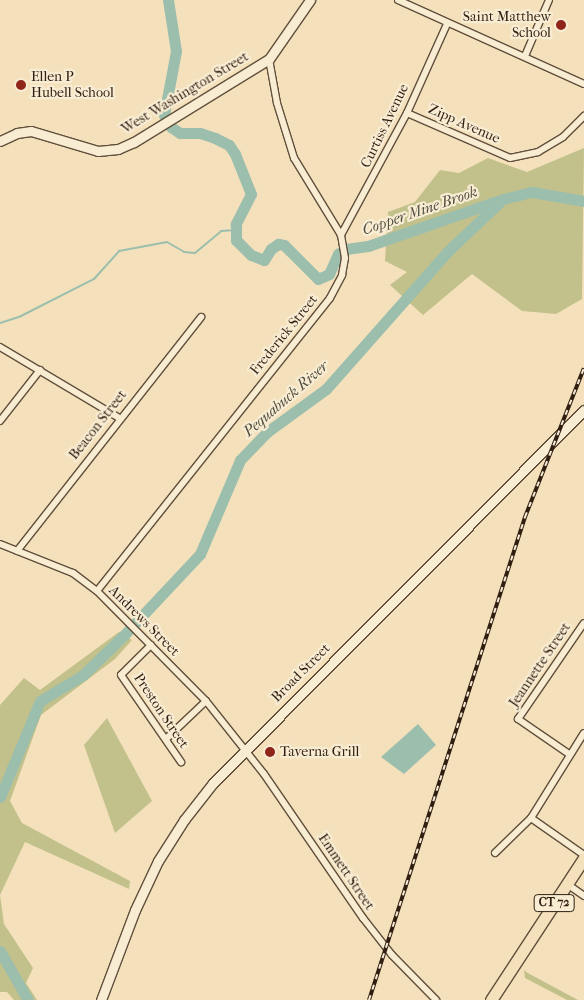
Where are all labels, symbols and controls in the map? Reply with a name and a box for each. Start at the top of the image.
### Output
place label: Saint Matthew School [463,9,551,41]
marker: Saint Matthew School [555,19,567,31]
street label: West Washington Street [118,48,252,138]
place label: Ellen P Hubell School [31,69,114,102]
marker: Ellen P Hubell School [15,79,27,91]
street label: Curtiss Avenue [357,81,413,171]
street label: Zipp Avenue [425,101,503,147]
water label: Copper Mine Brook [360,183,480,239]
street label: Frederick Street [247,292,321,378]
water label: Pequabuck River [240,357,332,441]
street label: Beacon Street [66,387,130,463]
street label: Andrews Street [105,582,183,660]
street label: Jeannette Street [506,620,574,710]
street label: Broad Street [268,640,334,706]
street label: Preston Street [130,670,192,752]
place label: Taverna Grill [280,744,359,760]
marker: Taverna Grill [264,746,276,758]
street label: Emmett Street [314,831,378,913]
road number: CT 72 [533,894,575,912]

